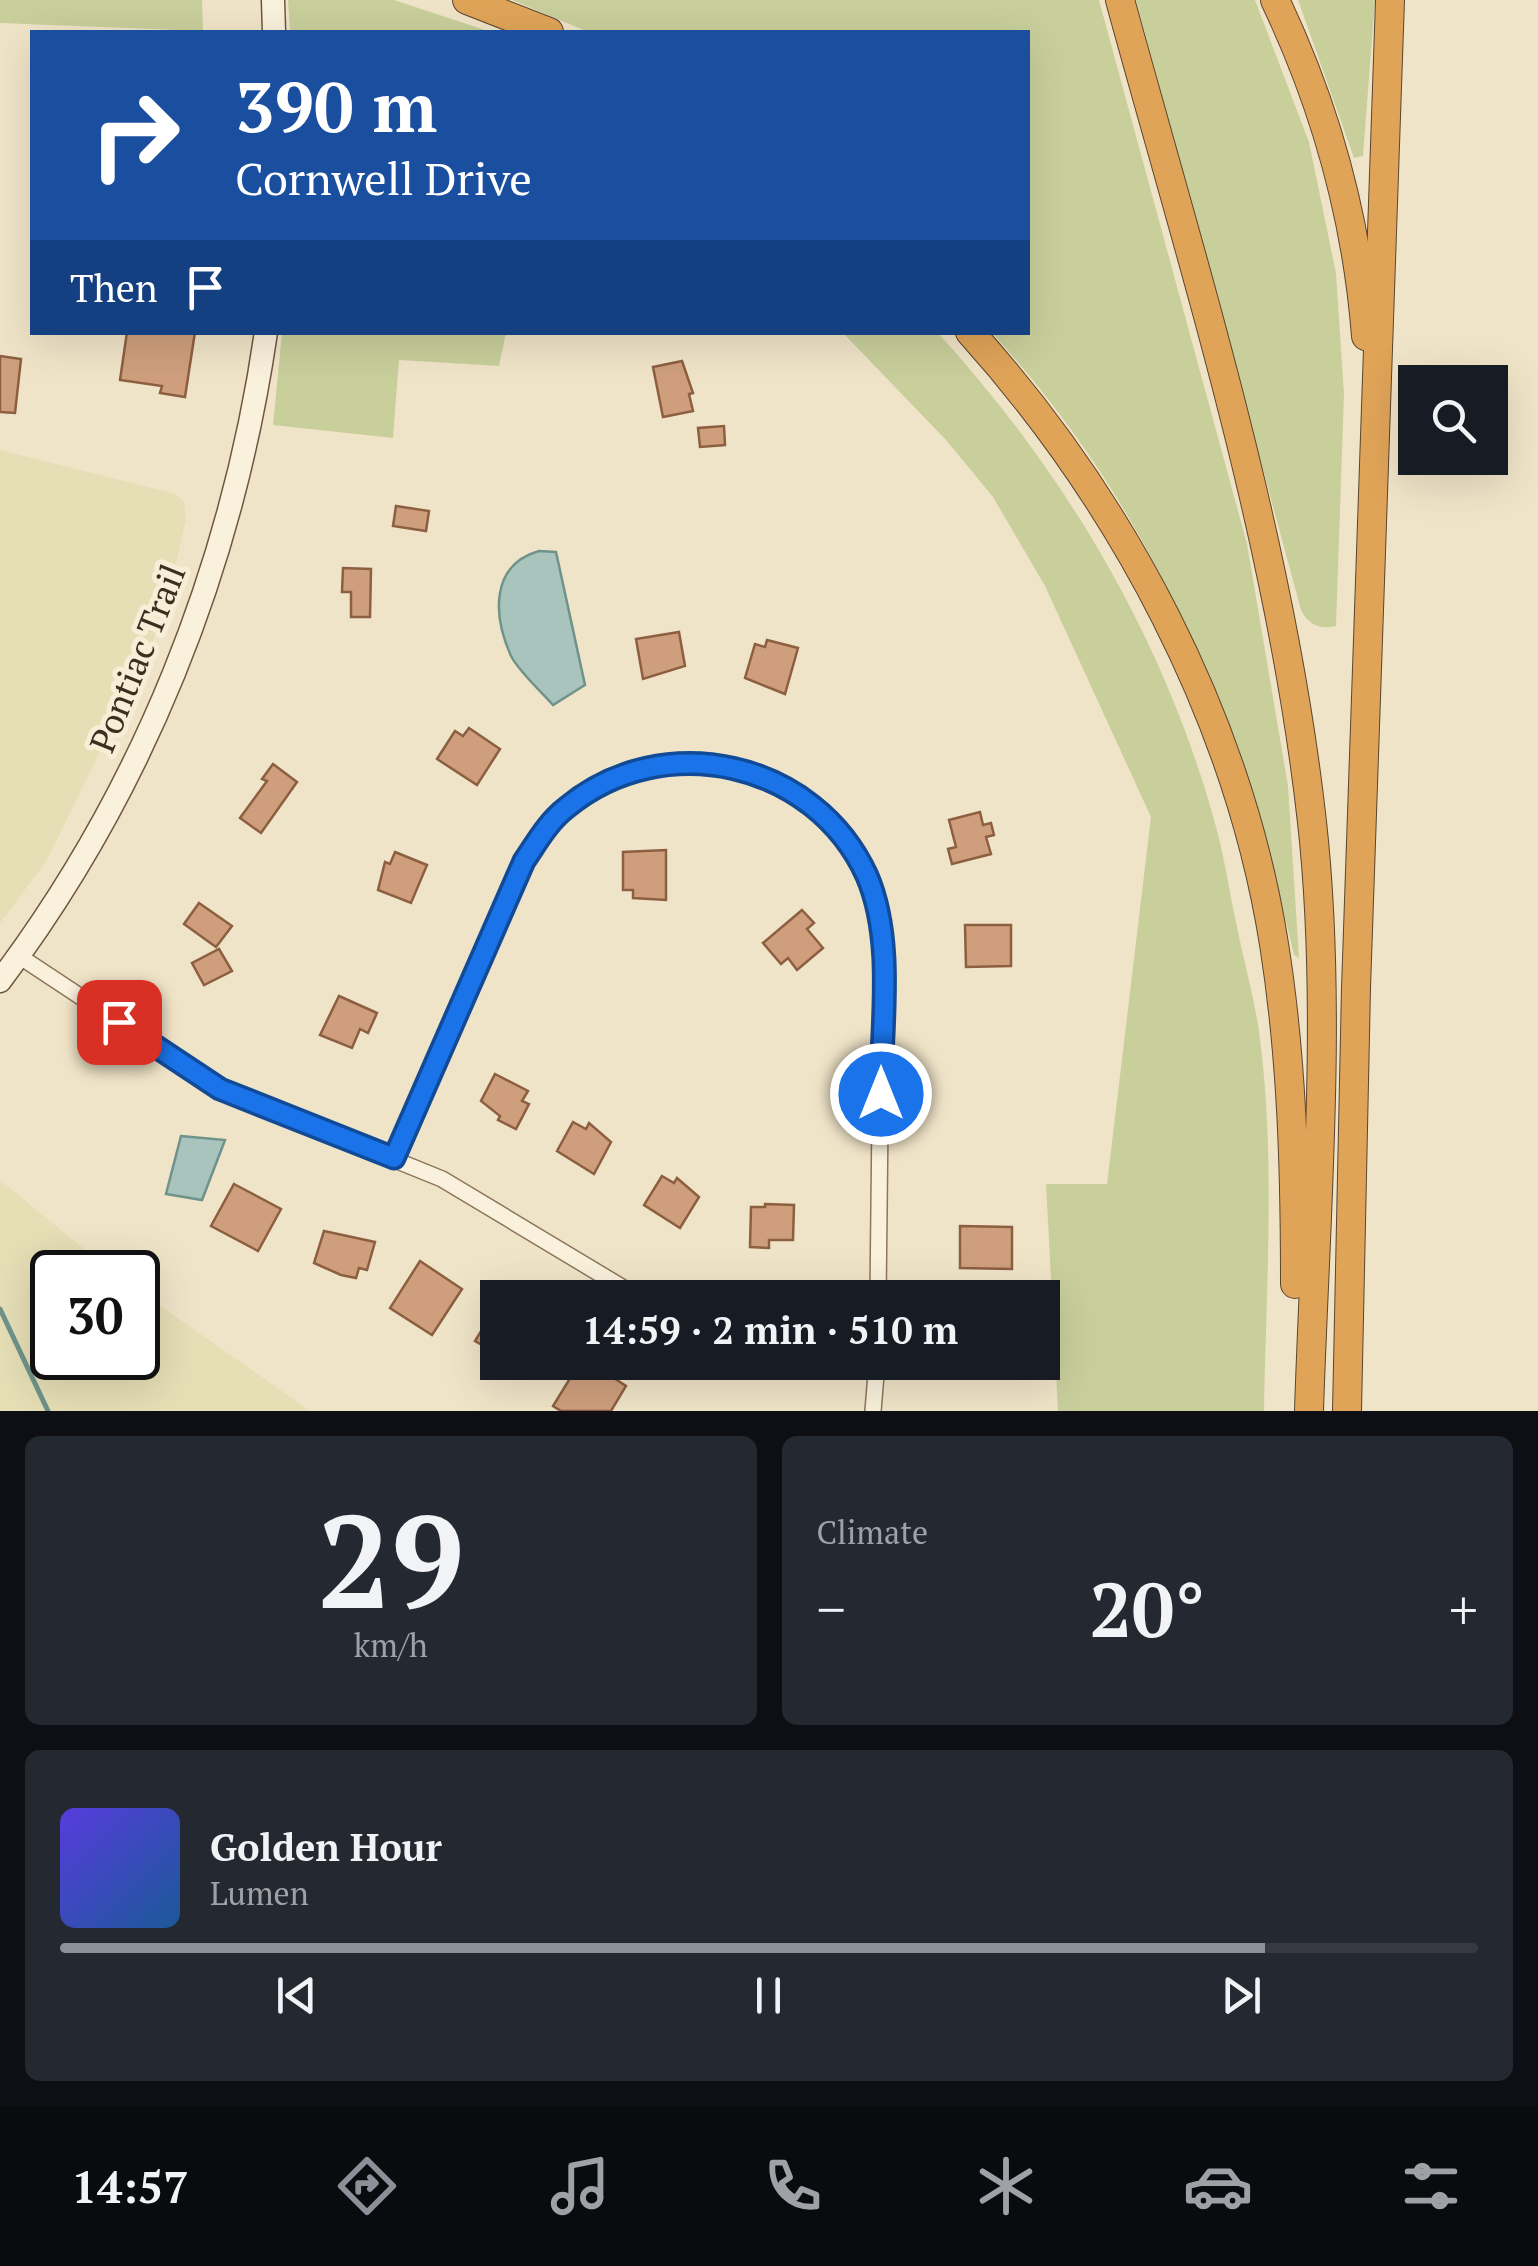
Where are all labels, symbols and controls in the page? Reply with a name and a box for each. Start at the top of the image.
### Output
text: 390 m [235,59,437,152]
icon: right [70,70,200,200]
text: Cornwell Drive [235,148,532,208]
icon: arrive [178,260,233,315]
text: Then [70,263,158,313]
map controls [1398,365,1508,475]
button: search [1398,365,1508,475]
street label: Pontiac Trail [78,557,196,759]
pin [77,980,162,1065]
icon: arrive [92,995,147,1050]
position arrow [829,1042,933,1146]
speed limit sign: 30 [30,1250,160,1380]
text: 14:59 · 2 min · 510 m [582,1305,958,1355]
text: 29 [317,1473,464,1645]
text: Climate [817,1511,928,1553]
text: 20° [1089,1559,1205,1658]
text: − [817,1572,846,1645]
text: + [1449,1572,1478,1645]
text: km/h [354,1624,428,1666]
text: Golden Hour [210,1822,442,1872]
text: Lumen [210,1872,309,1914]
icon: previous [269,1968,324,2023]
icon: pause [741,1968,796,2023]
icon: next [1214,1968,1269,2023]
icon: directions [332,2151,402,2221]
icon: music [545,2151,615,2221]
icon: phone [758,2151,828,2221]
icon: climate [971,2151,1041,2221]
icon: car [1183,2151,1253,2221]
icon: filters [1396,2151,1466,2221]
text: 14:57 [71,2156,189,2216]

